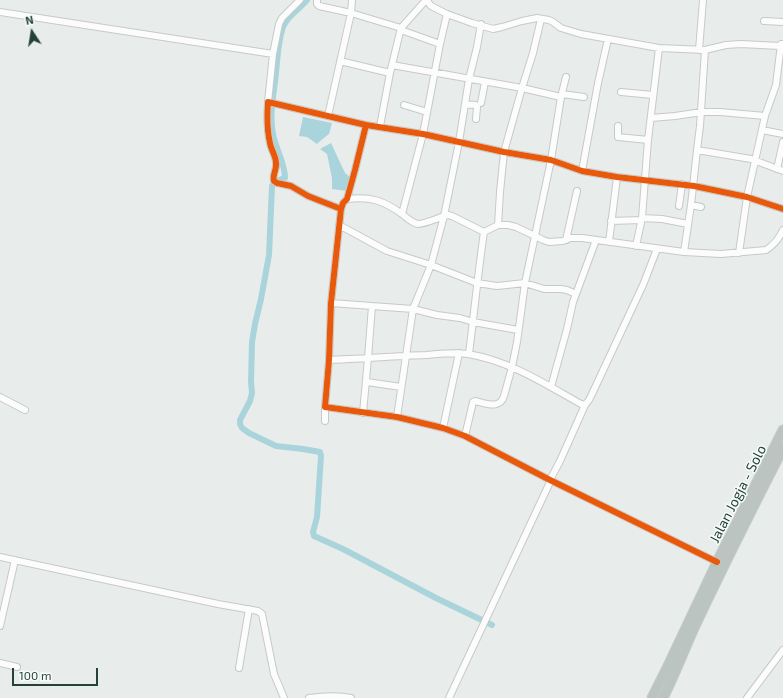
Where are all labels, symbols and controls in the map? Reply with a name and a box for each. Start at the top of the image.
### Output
north arrow [12,12,52,52]
text: N [24,13,35,27]
street label: Jalan Jogja - Solo [706,442,770,546]
scale bar [14,660,100,686]
text: 100 m [19,668,51,682]

